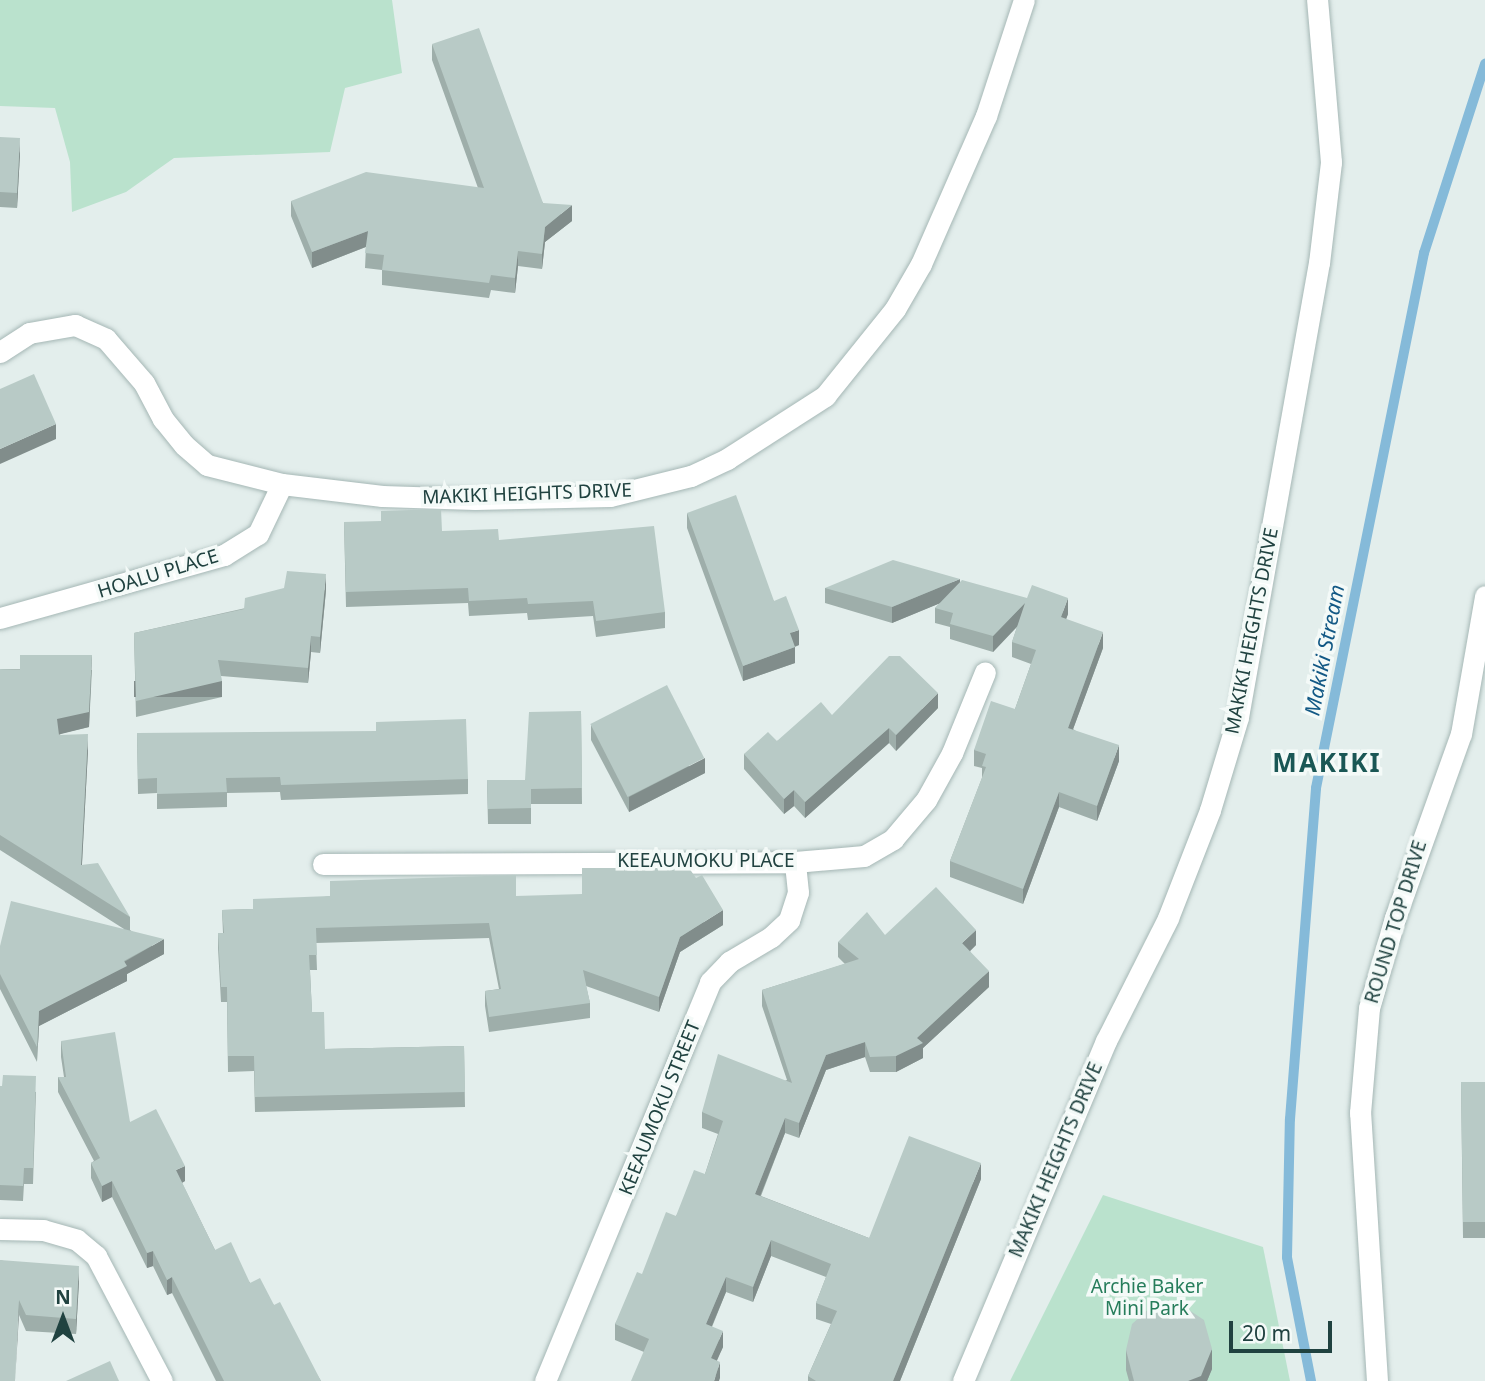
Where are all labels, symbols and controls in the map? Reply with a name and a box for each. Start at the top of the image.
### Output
street label: MAKIKI HEIGHTS DRIVE [422,479,632,509]
street label: MAKIKI HEIGHTS DRIVE [1221,526,1283,736]
street label: HOALU PLACE [95,545,221,603]
water label: Makiki Stream [1299,582,1349,718]
district label: MAKIKI [1273,747,1381,779]
street label: ROUND TOP DRIVE [1360,838,1432,1006]
street label: KEEAUMOKU PLACE [617,850,795,872]
street label: KEEAUMOKU STREET [615,1017,705,1199]
street label: MAKIKI HEIGHTS DRIVE [1005,1059,1107,1261]
park label: Archie Baker Mini Park [1091,1276,1203,1320]
north arrow [28,1283,98,1353]
text: N [55,1284,71,1310]
scale bar [1233,1308,1336,1352]
text: 20 m [1242,1319,1291,1347]

